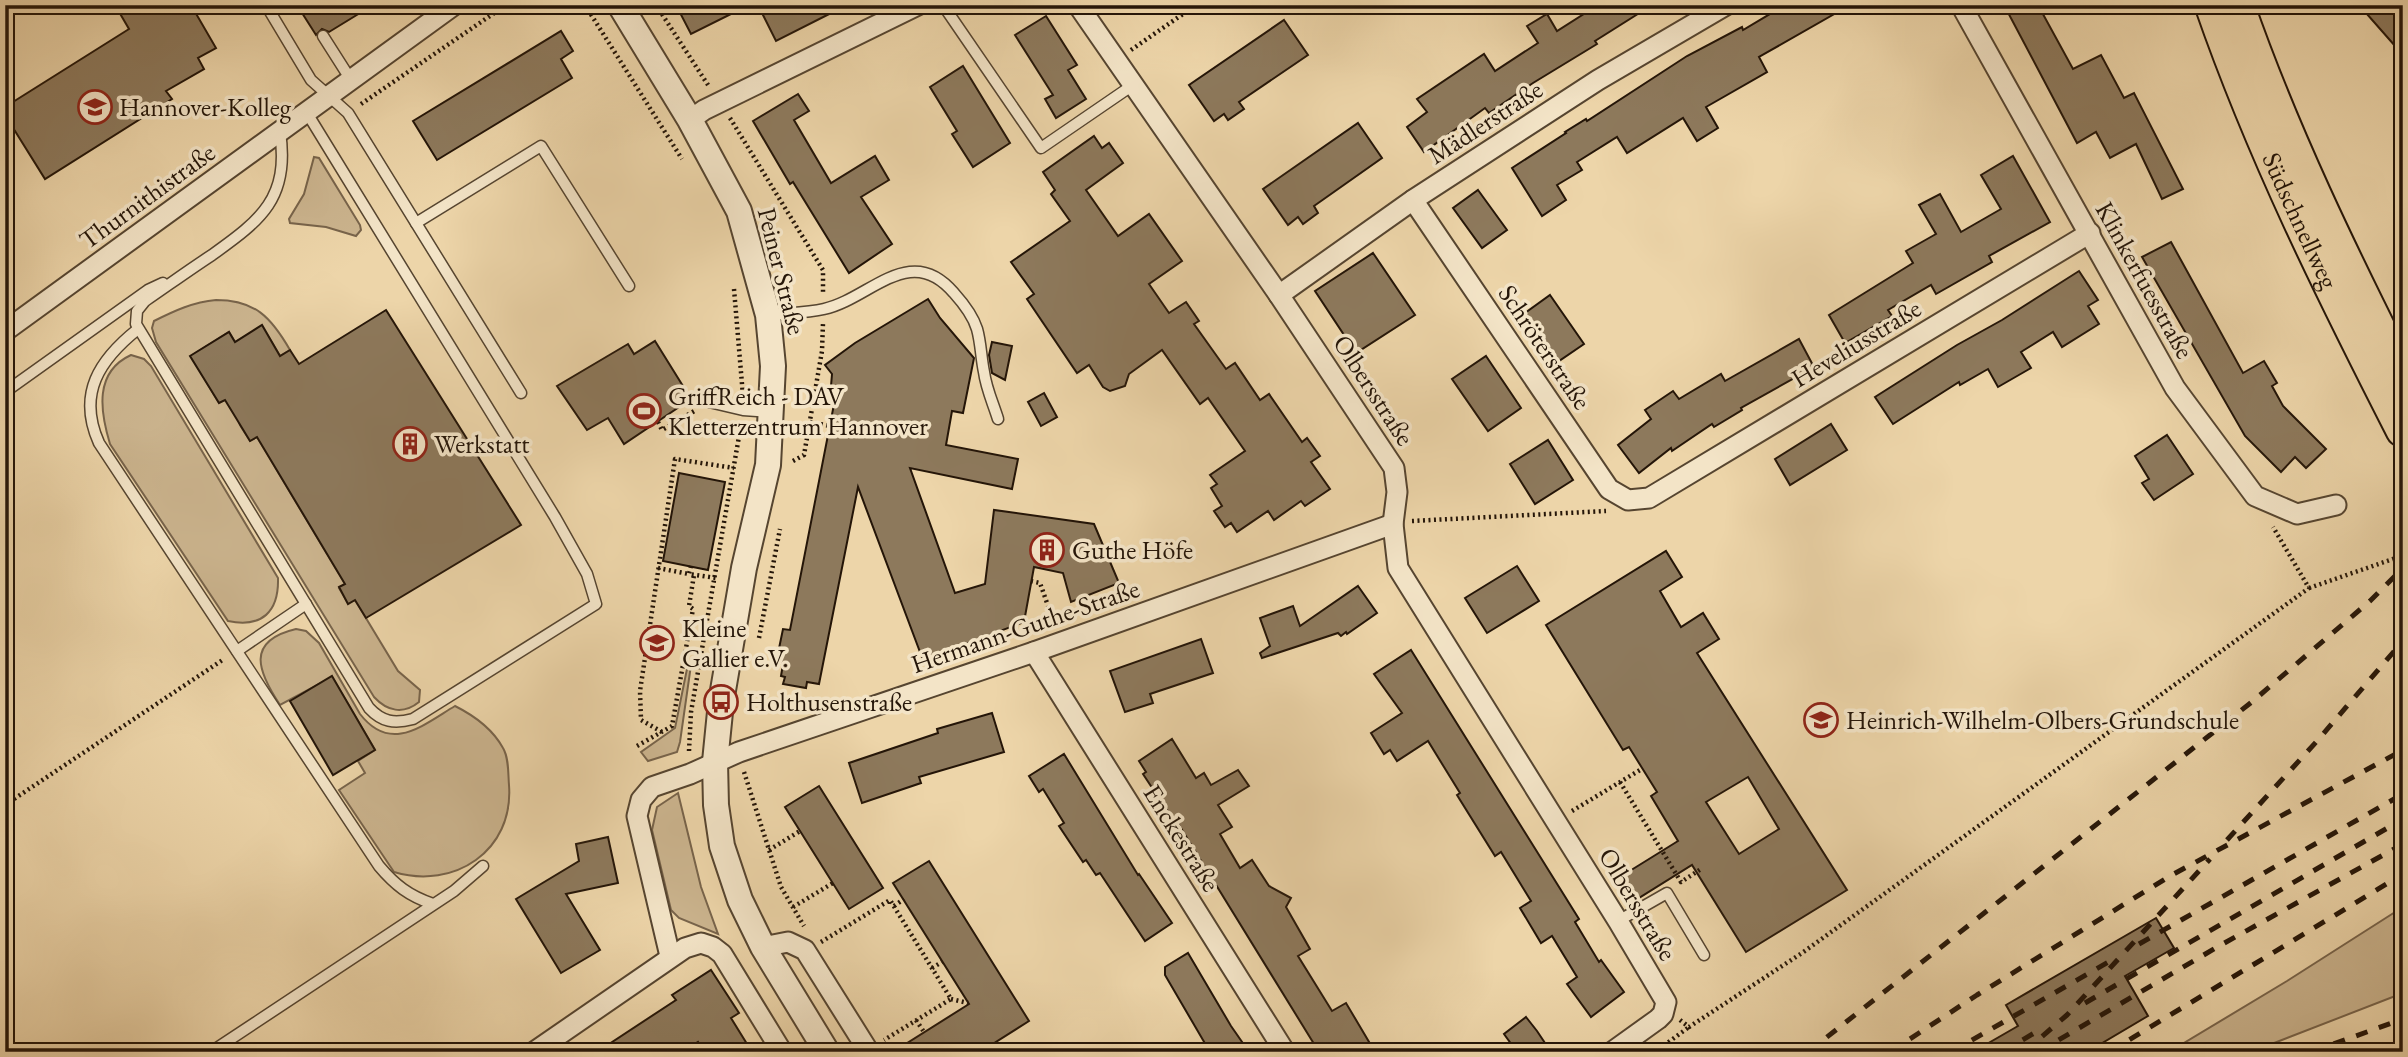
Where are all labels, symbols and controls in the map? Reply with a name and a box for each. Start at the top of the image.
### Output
street label: Mädlerstraße [1421,72,1549,172]
school or university icon: Hannover-Kolleg [76,88,114,126]
place label: Hannover-Kolleg [119,90,292,124]
street label: Thurnithistraße [72,135,222,257]
street label: Südschnellweg [2255,147,2347,295]
street label: Klinkerfuesstraße [2088,195,2202,365]
street label: Peiner Straße [750,204,814,338]
street label: Schröterstraße [1491,278,1599,416]
street label: Heveliusstraße [1785,291,1927,395]
street label: Olbersstraße [1326,328,1422,452]
place label: GriffReich - DAV Kletterzentrum Hannover [668,379,928,443]
sports icon: GriffReich - DAV Kletterzentrum Hannover [625,392,663,430]
building icon: Werkstatt [391,425,429,463]
place label: Werkstatt [434,427,530,461]
building icon: Guthe Höfe [1028,531,1066,569]
place label: Guthe Höfe [1072,533,1193,567]
street label: Hermann-Guthe-Straße [906,571,1144,681]
place label: Kleine Gallier e.V. [682,611,789,675]
school or university icon: Kleine Gallier e.V. [638,624,676,662]
bus stop icon: Holthusenstraße [702,683,740,721]
place label: Holthusenstraße [746,685,912,719]
school or university icon: Heinrich-Wilhelm-Olbers-Grundschule [1802,701,1840,739]
place label: Heinrich-Wilhelm-Olbers-Grundschule [1846,703,2239,737]
street label: Enckestraße [1136,778,1228,898]
street label: Olbersstraße [1591,841,1685,967]

